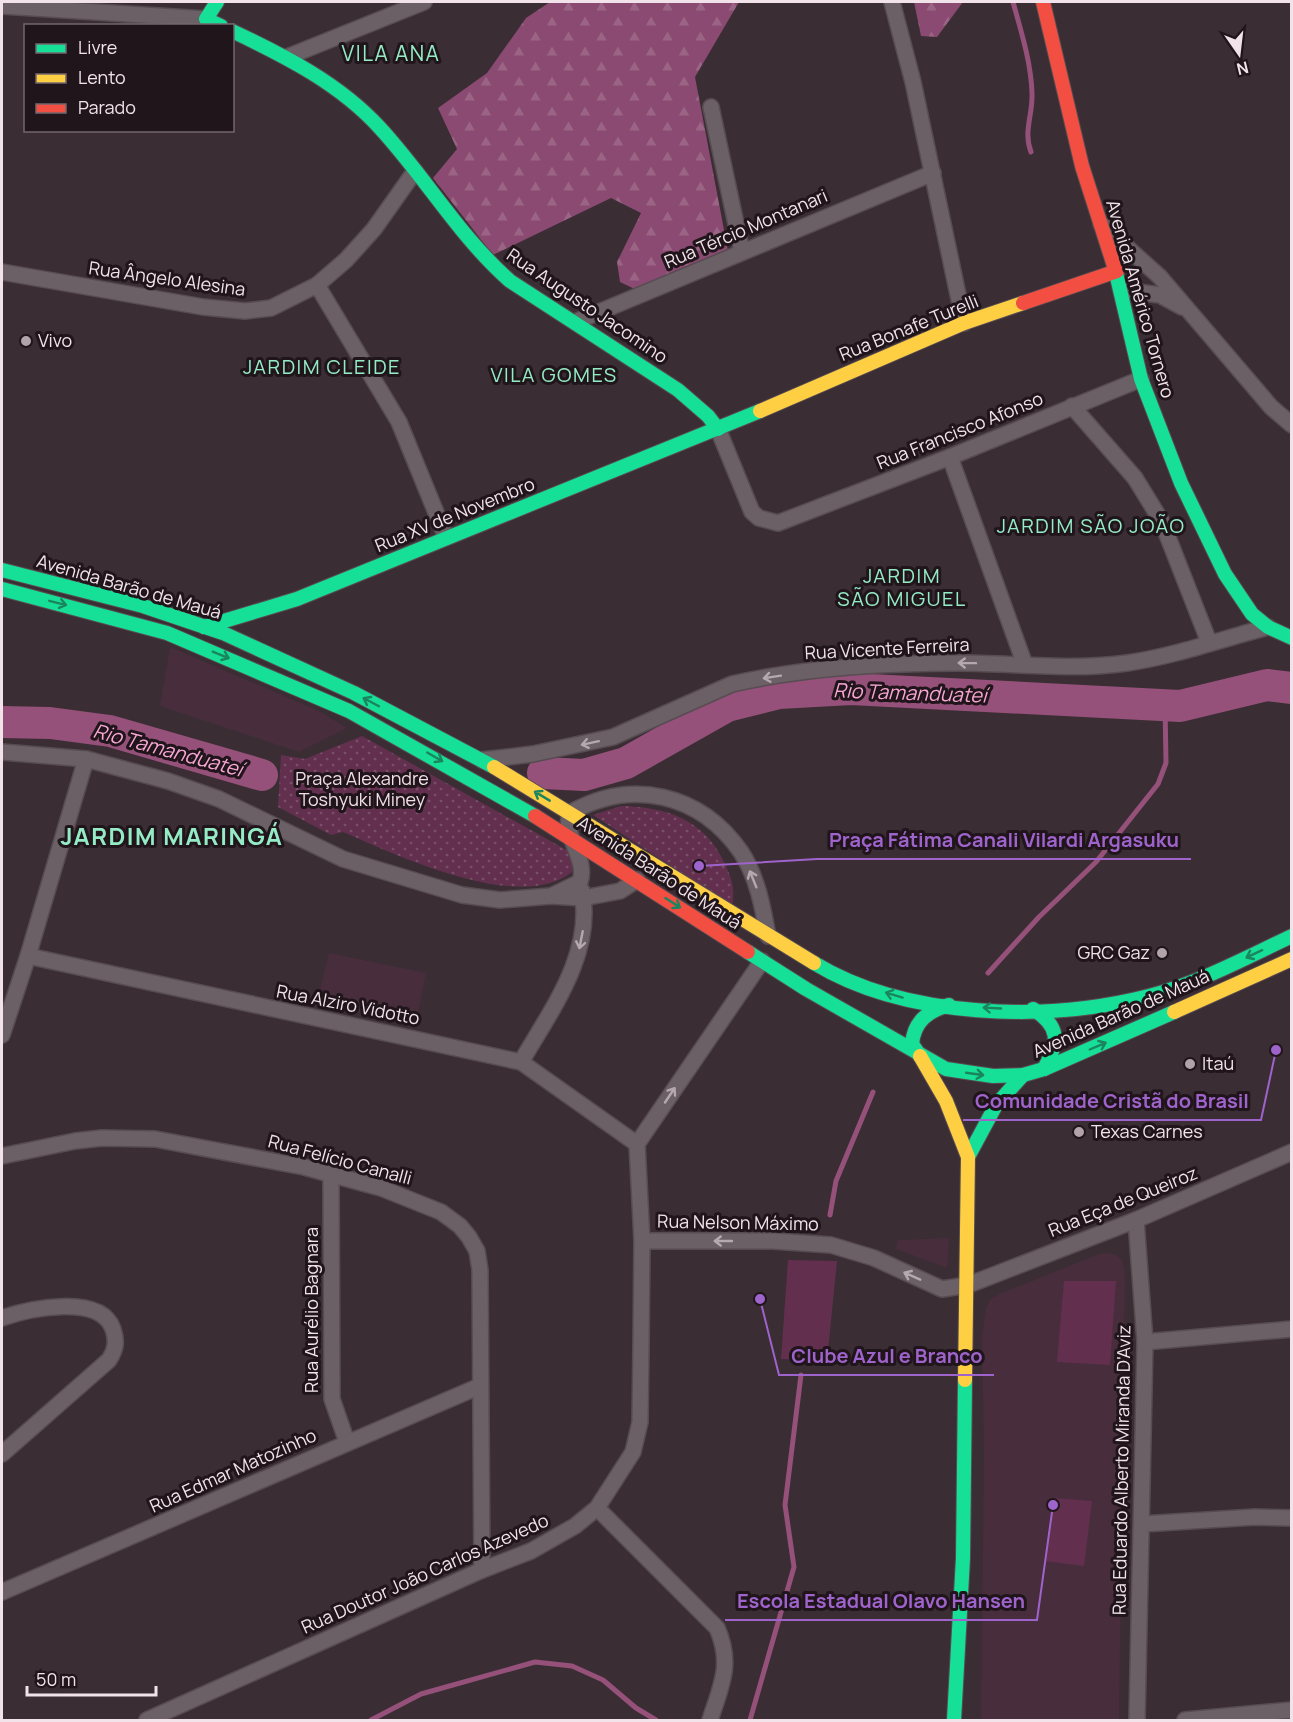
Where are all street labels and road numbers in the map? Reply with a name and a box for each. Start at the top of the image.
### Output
street label: Rua Tércio Montanari [660,183,831,273]
street label: Avenida Américo Tornero [1101,197,1181,401]
street label: Rua Augusto Jacomino [502,242,673,368]
street label: Rua Ângelo Alesina [87,255,247,301]
street label: Rua Bonafe Turelli [835,288,982,366]
street label: Rua Francisco Afonso [873,386,1046,474]
street label: Rua XV de Novembro [371,471,538,557]
street label: Avenida Barão de Mauá [34,548,224,624]
street label: Rua Vicente Ferreira [804,632,970,664]
street label: Avenida Barão de Mauá [573,810,746,934]
street label: Avenida Barão de Mauá [1029,963,1213,1063]
street label: Rua Alziro Vidotto [274,978,422,1030]
street label: Rua Felício Canalli [266,1128,415,1190]
street label: Rua Eça de Queiroz [1045,1160,1201,1242]
street label: Rua Nelson Máximo [657,1209,819,1235]
street label: Rua Aurélio Bagnara [299,1227,323,1393]
street label: Rua Eduardo Alberto Miranda D'Aviz [1106,1325,1136,1615]
street label: Rua Edmar Matozinho [146,1423,320,1518]
street label: Rua Doutor João Carlos Azevedo [297,1508,552,1639]

